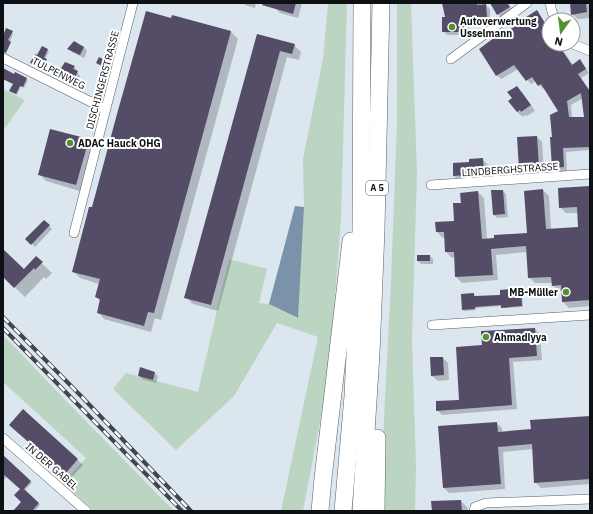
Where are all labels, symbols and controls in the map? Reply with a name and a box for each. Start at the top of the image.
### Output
north arrow [541,12,581,52]
place label: Autoverwertung Usselmann [460,15,537,40]
marker: Autoverwertung Usselmann [447,22,457,32]
street label: DISCHINGERSTRASSE [83,29,122,131]
text: N [553,34,564,49]
street label: TULPENWEG [30,54,88,92]
place label: ADAC Hauck OHG [78,137,161,150]
marker: ADAC Hauck OHG [65,138,75,148]
street label: LINDBERGHSTRASSE [461,160,559,179]
road number: A 5 [366,181,388,195]
place label: MB-Müller [509,286,558,299]
marker: MB-Müller [561,287,571,297]
place label: Ahmadiyya [494,331,547,344]
marker: Ahmadiyya [481,332,491,342]
street label: IN DER GABEL [23,440,81,493]

